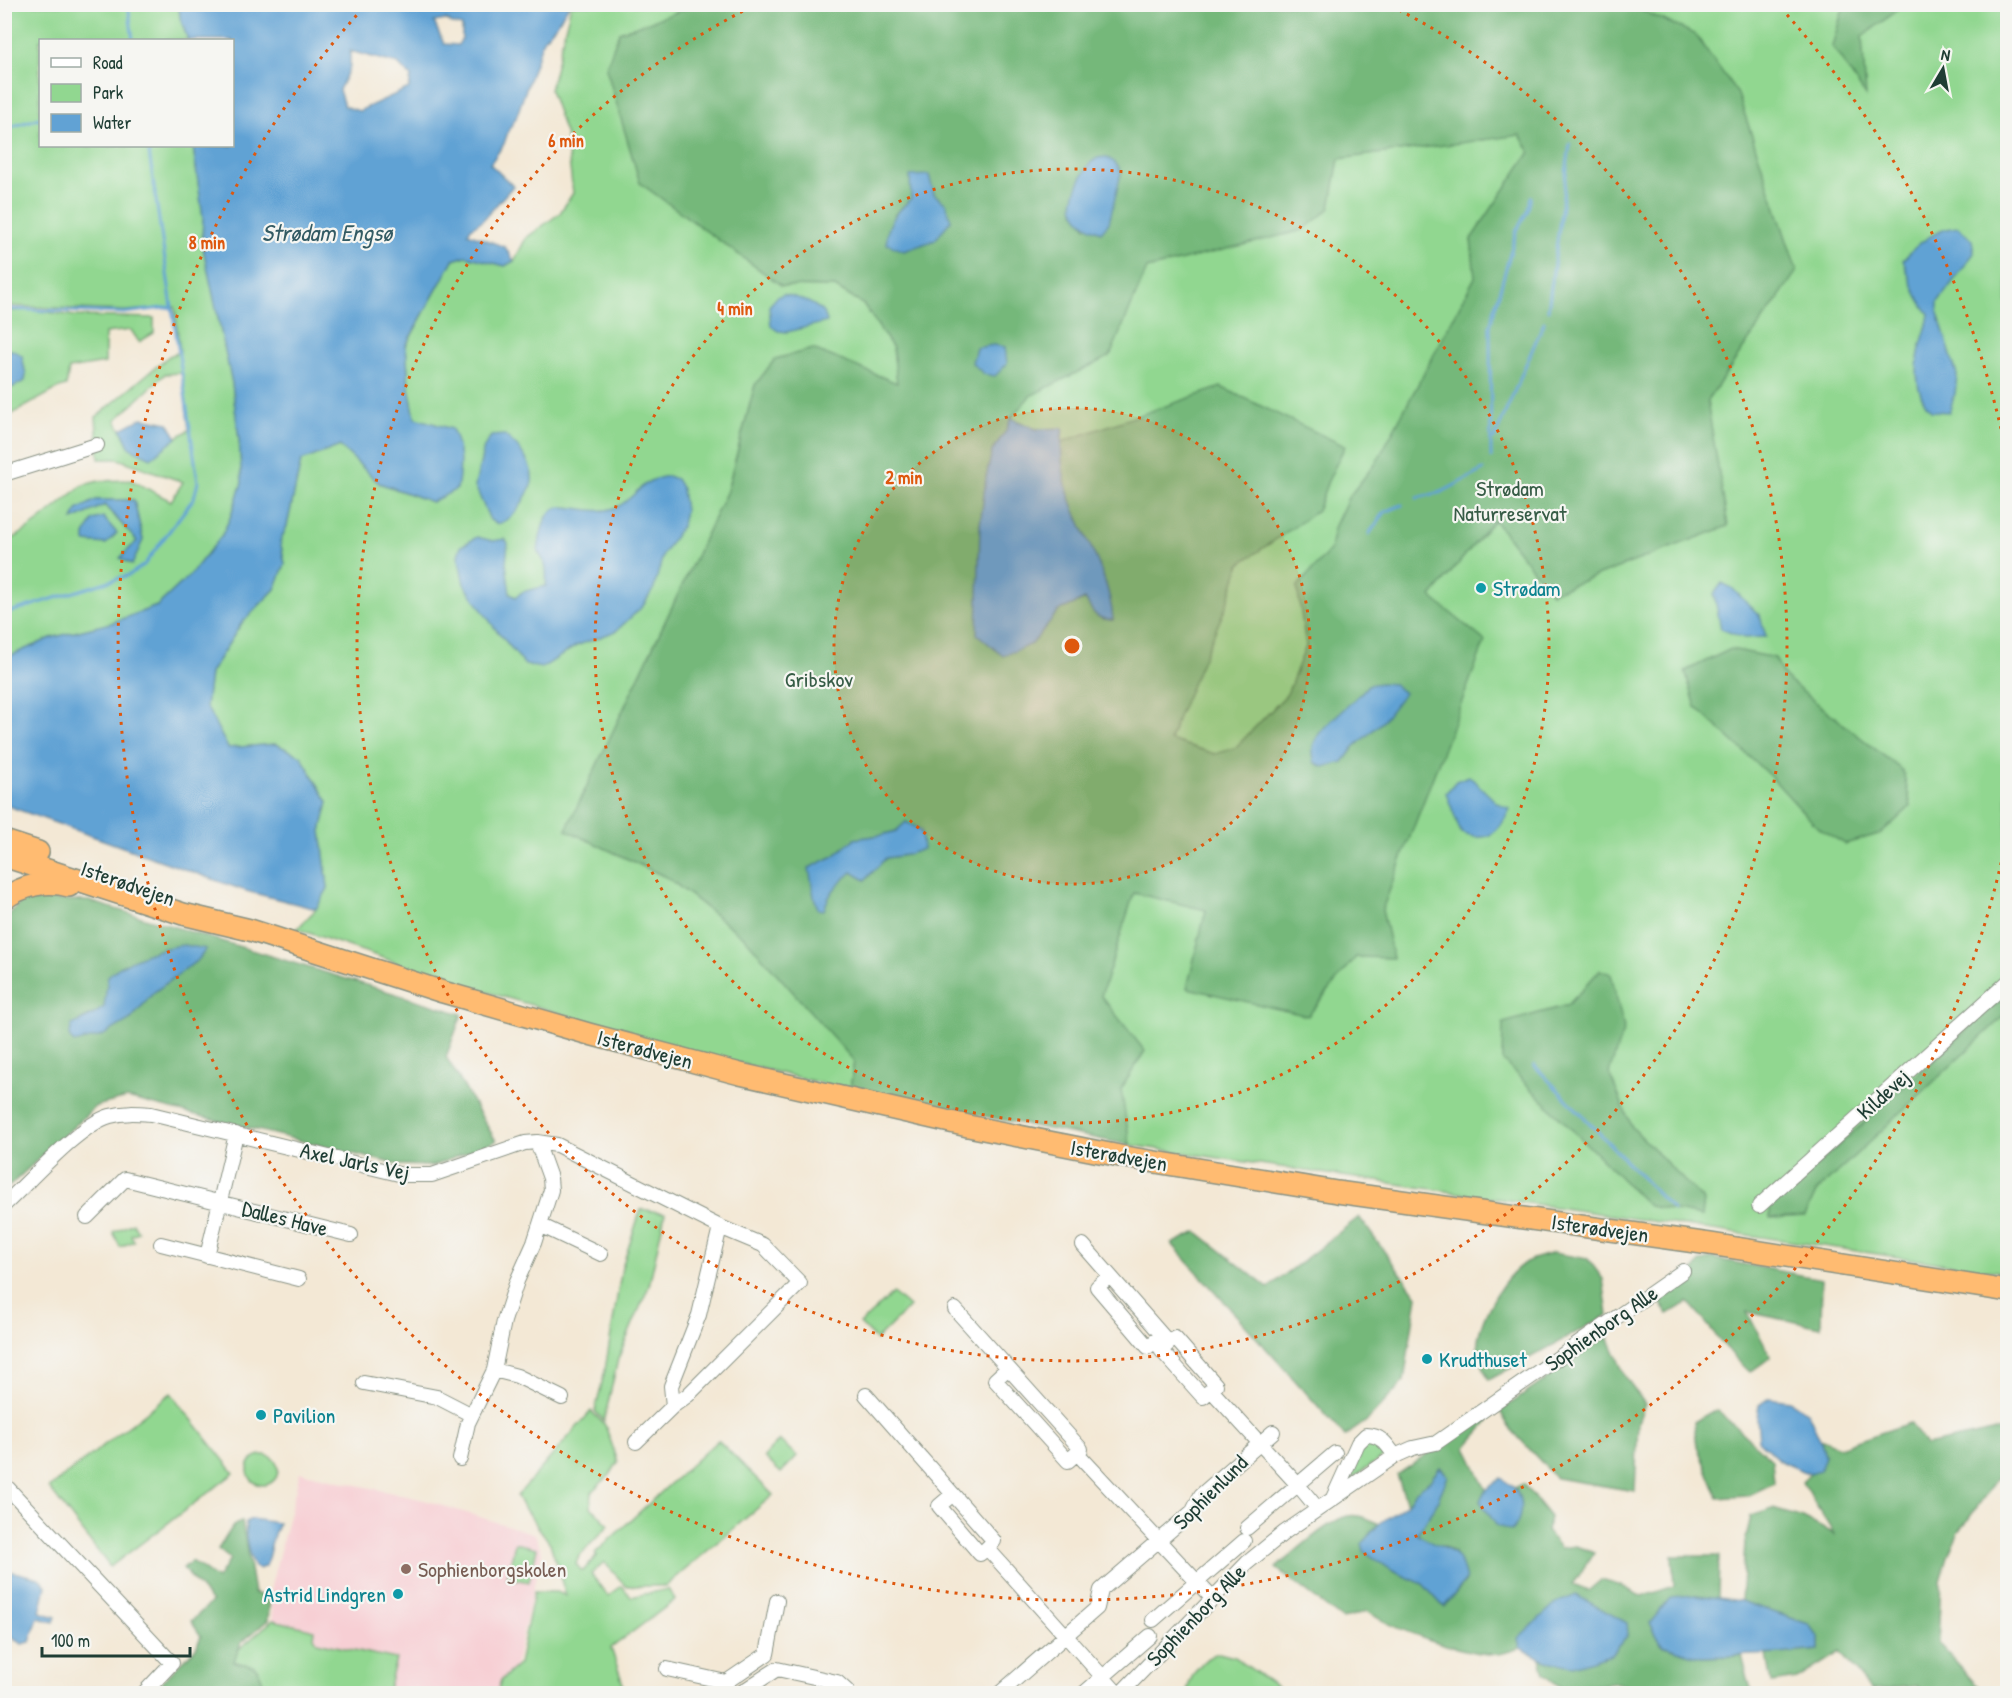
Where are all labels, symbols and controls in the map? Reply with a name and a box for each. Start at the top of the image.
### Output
legend [39,39,234,147]
north arrow [1913,39,1973,99]
text: N [1940,43,1952,66]
text: Road [93,50,123,75]
text: Park [93,80,124,105]
text: Water [93,110,131,135]
text: 6 min [548,128,584,153]
water label: Strødam Engsø [262,216,394,249]
text: 8 min [189,230,225,255]
text: 4 min [717,296,753,321]
text: 2 min [886,465,922,490]
park label: Strødam Naturreservat [1453,473,1567,528]
place label: Strødam [1493,573,1561,603]
marker: Strødam [1474,581,1488,595]
centre of rings [1062,636,1082,656]
park label: Gribskov [785,664,853,694]
street label: Isterødvejen [77,853,179,913]
street label: Isterødvejen [594,1022,696,1076]
street label: Kildevej [1850,1062,1916,1126]
street label: Isterødvejen [1068,1132,1170,1178]
street label: Axel Jarls Vej [298,1135,412,1187]
street label: Dalles Have [239,1193,331,1243]
street label: Isterødvejen [1550,1206,1650,1250]
street label: Sophienborg Alle [1539,1278,1664,1378]
place label: Krudthuset [1439,1344,1527,1374]
marker: Krudthuset [1420,1352,1434,1366]
place label: Pavilion [273,1400,336,1430]
marker: Pavilion [254,1408,268,1422]
street label: Sophienlund [1166,1448,1254,1536]
place label: Sophienborgskolen [418,1554,566,1584]
street label: Sophienborg Alle [1140,1557,1253,1673]
marker: Sophienborgskolen [399,1562,413,1576]
place label: Astrid Lindgren [264,1579,386,1609]
marker: Astrid Lindgren [391,1587,405,1601]
scale bar [42,1620,190,1658]
text: 100 m [51,1628,90,1653]

